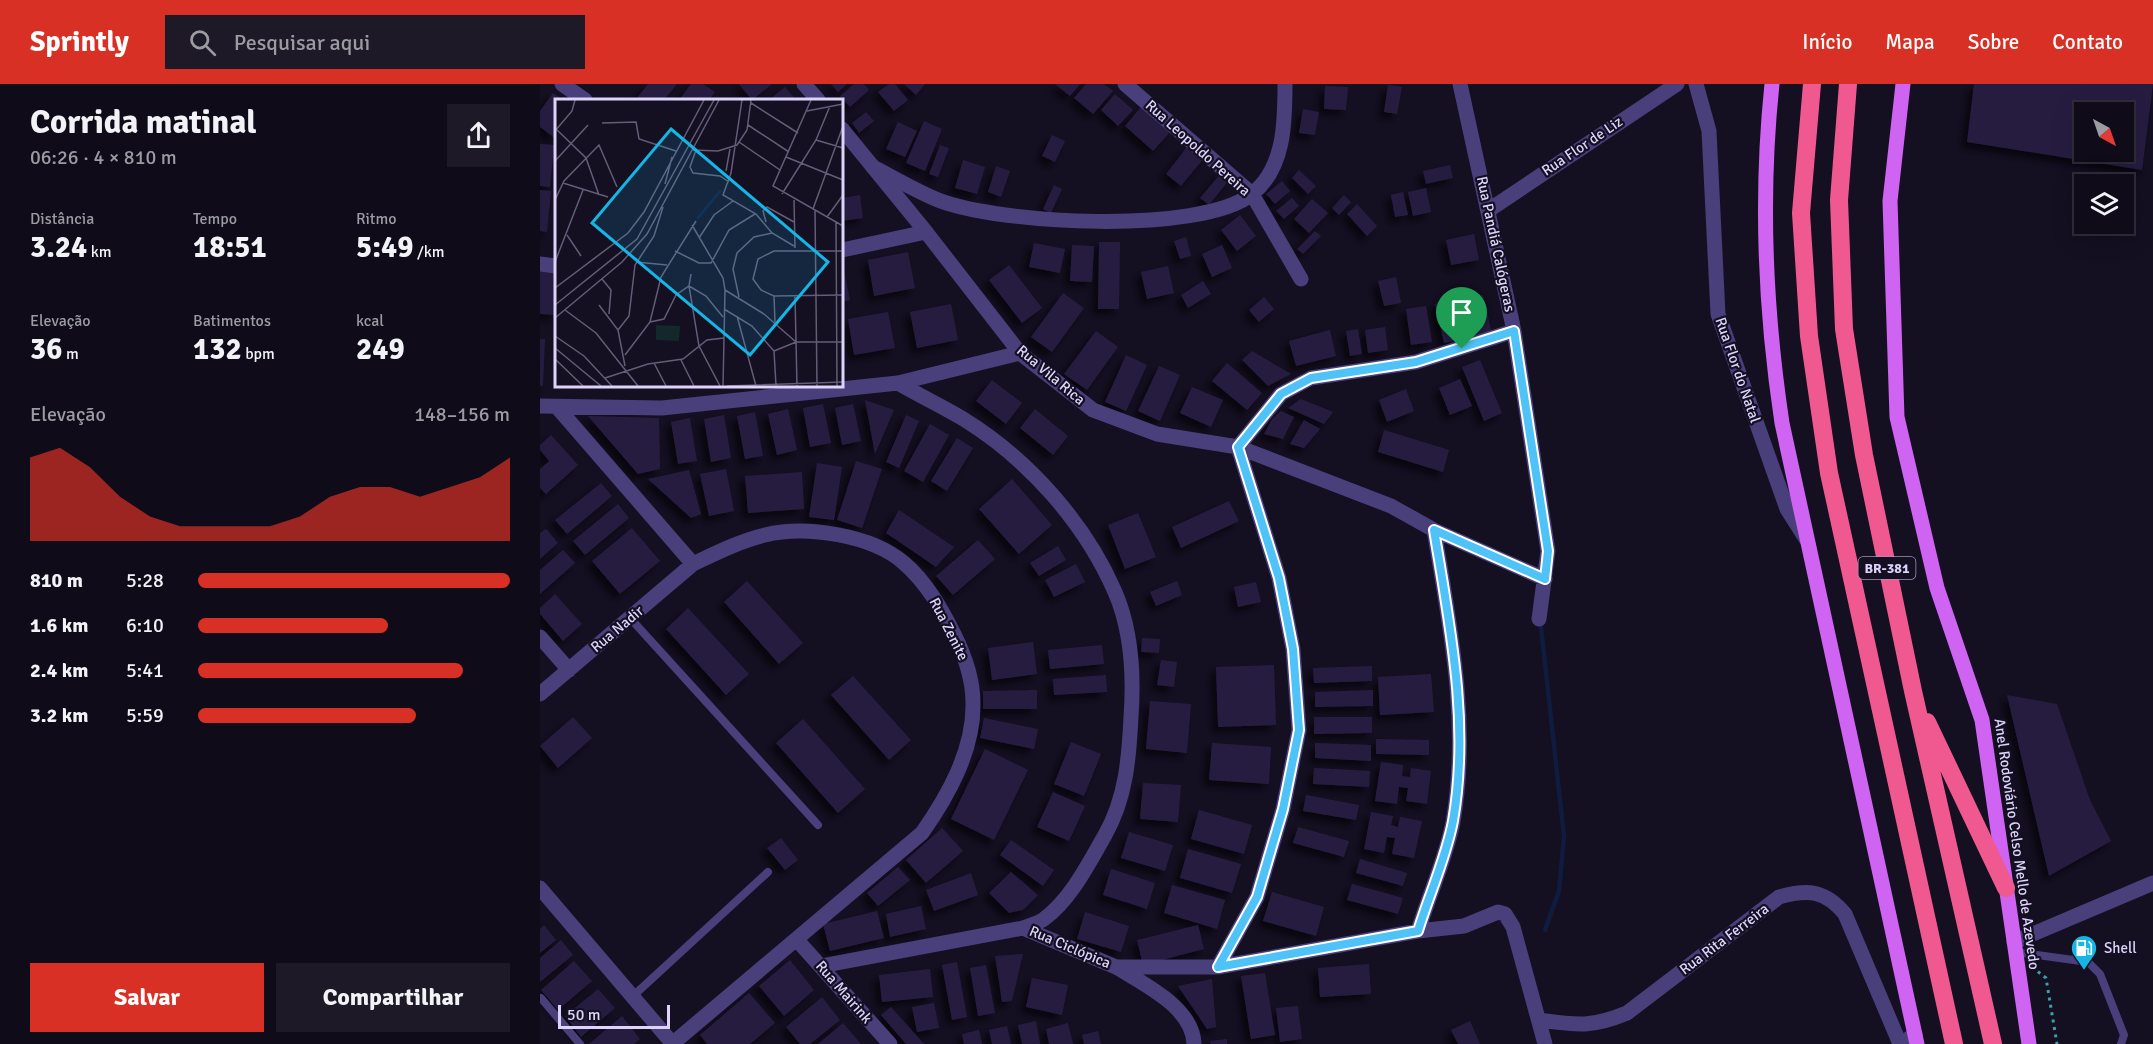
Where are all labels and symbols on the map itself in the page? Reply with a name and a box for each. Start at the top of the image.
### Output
street label: Rua Leopoldo Pereira [1142,96,1254,200]
inset map [555,99,843,387]
north arrow [2074,102,2134,162]
street label: Rua Flor de Liz [1538,112,1626,180]
street label: Rua Pandiá Calógeras [1473,175,1519,314]
pin [1436,287,1487,349]
street label: Rua Flor do Natal [1712,315,1764,425]
street label: Rua Vila Rica [1013,341,1089,409]
road number: BR-381 [1858,557,1916,579]
street label: Rua Zenite [926,595,972,663]
street label: Rua Nadir [587,602,647,656]
street label: Anel Rodoviário Celso Mello de Azevedo [1990,717,2044,971]
street label: Rua Rita Ferreira [1676,900,1772,978]
street label: Rua Ciclópica [1027,922,1113,972]
fuel station icon: Shell [2069,933,2099,971]
place label: Shell [2104,939,2137,957]
street label: Rua Mairink [812,957,876,1027]
scale bar [558,1002,670,1030]

